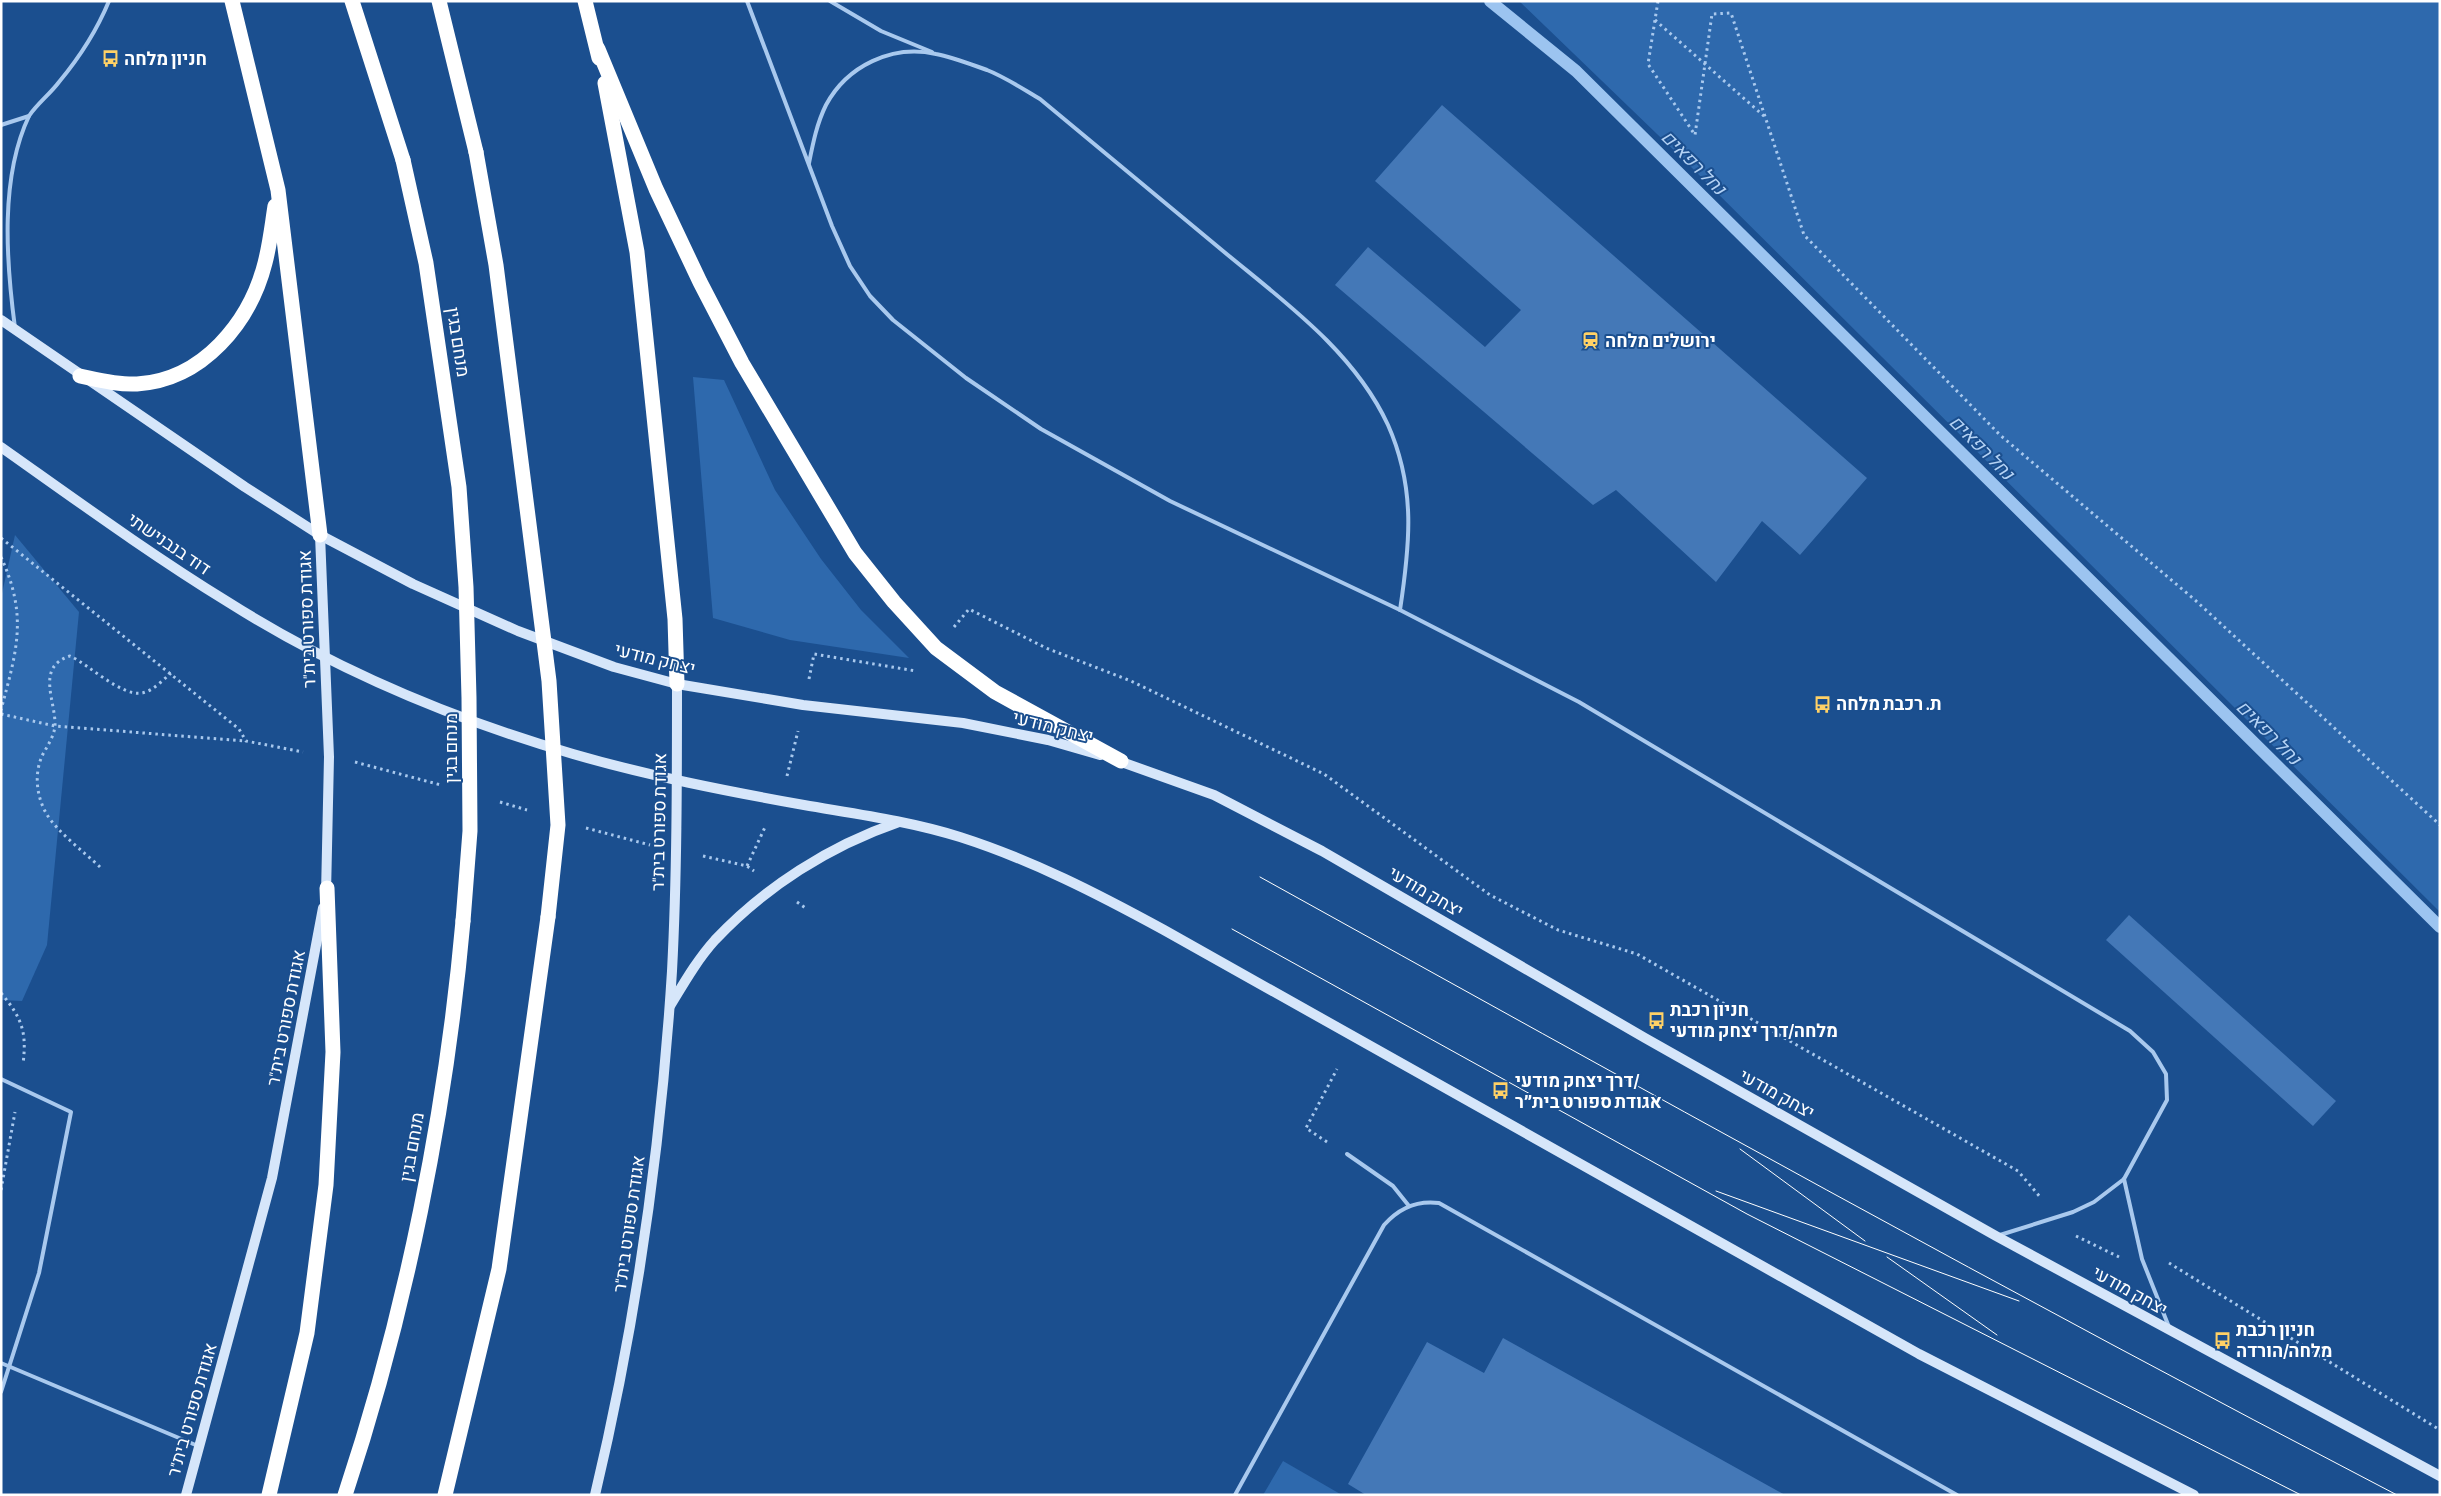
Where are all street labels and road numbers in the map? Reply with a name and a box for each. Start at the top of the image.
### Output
street label: מנחם בגין [443,306,471,378]
street label: דוד בנבנישתי [124,511,213,579]
street label: אגודת ספורט בית"ר [297,549,319,688]
street label: יצחק מודעי [613,641,697,679]
street label: יצחק מודעי [1011,709,1095,747]
street label: מנחם בגין [443,713,461,783]
street label: אגודת ספורט בית"ר [650,753,670,891]
street label: יצחק מודעי [1385,864,1466,921]
street label: אגודת ספורט בית"ר [265,949,309,1088]
street label: יצחק מודעי [1736,1067,1817,1123]
street label: מנחם בגין [398,1111,428,1183]
street label: אגודת ספורט בית"ר [611,1154,649,1294]
street label: יצחק מודעי [2089,1264,2170,1320]
street label: אגודת ספורט בית"ר [165,1341,221,1479]

